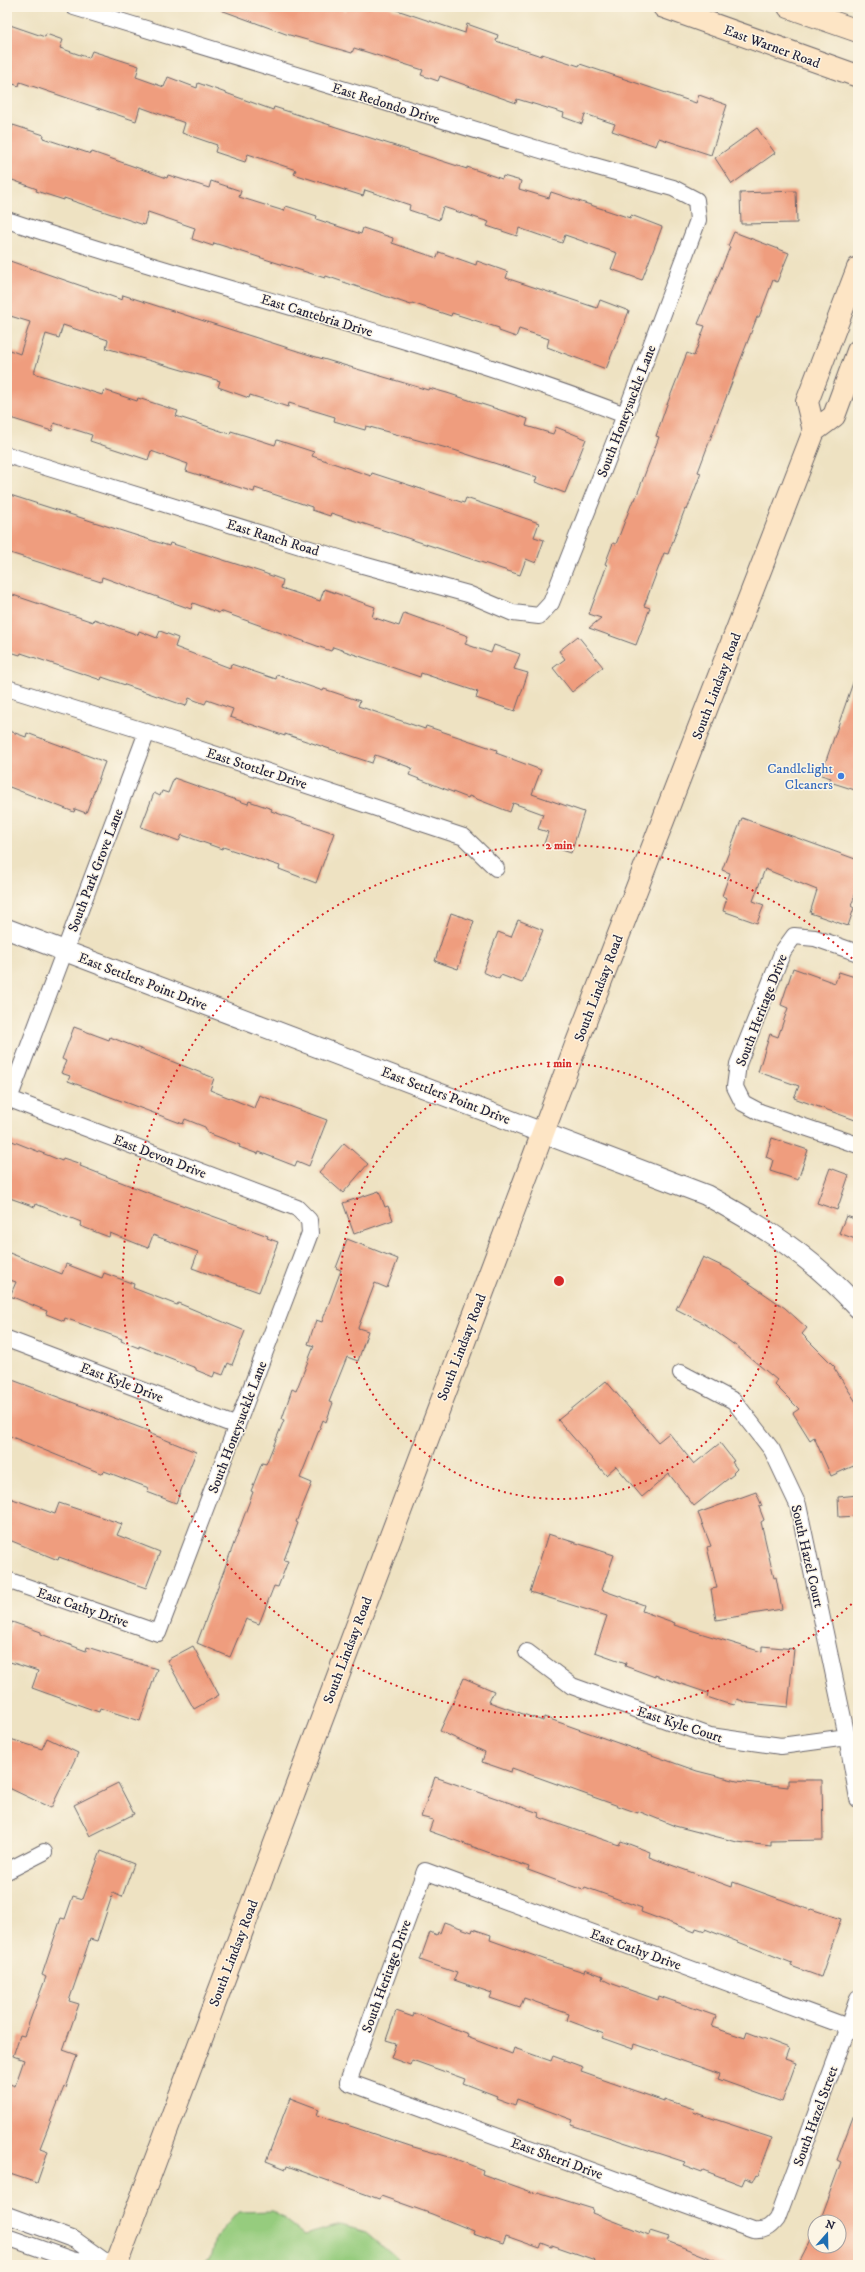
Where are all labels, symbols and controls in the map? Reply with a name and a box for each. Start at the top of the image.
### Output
street label: East Warner Road [721,21,822,73]
street label: East Redondo Drive [329,79,442,129]
street label: East Cantebria Drive [258,290,375,342]
street label: South Honeysuckle Lane [593,342,661,480]
street label: East Ranch Road [224,515,321,561]
street label: South Lindsay Road [688,630,746,742]
street label: East Stottler Drive [204,744,310,794]
place label: Candlelight Cleaners [767,760,834,794]
marker: Candlelight Cleaners [836,771,846,781]
street label: South Park Grove Lane [64,806,128,935]
text: 2 min [546,838,573,853]
street label: South Lindsay Road [570,932,628,1044]
street label: East Settlers Point Drive [75,949,210,1015]
street label: South Heritage Drive [732,951,792,1069]
text: 1 min [546,1056,572,1071]
street label: East Settlers Point Drive [378,1063,513,1129]
street label: East Devon Drive [110,1131,209,1183]
centre of rings [552,1274,566,1288]
street label: South Lindsay Road [433,1291,491,1403]
street label: South Honeysuckle Lane [204,1358,272,1496]
street label: East Kyle Drive [77,1359,166,1407]
street label: South Hazel Court [786,1503,828,1610]
street label: East Cathy Drive [34,1584,131,1632]
street label: South Lindsay Road [319,1594,377,1706]
street label: East Kyle Court [634,1703,725,1747]
street label: South Lindsay Road [205,1897,263,2009]
street label: South Heritage Drive [358,1917,416,2035]
street label: East Cathy Drive [588,1925,684,1975]
street label: South Hazel Street [789,2063,843,2169]
street label: East Sherri Drive [508,2134,605,2184]
north arrow [807,2214,847,2254]
text: N [823,2217,837,2234]

